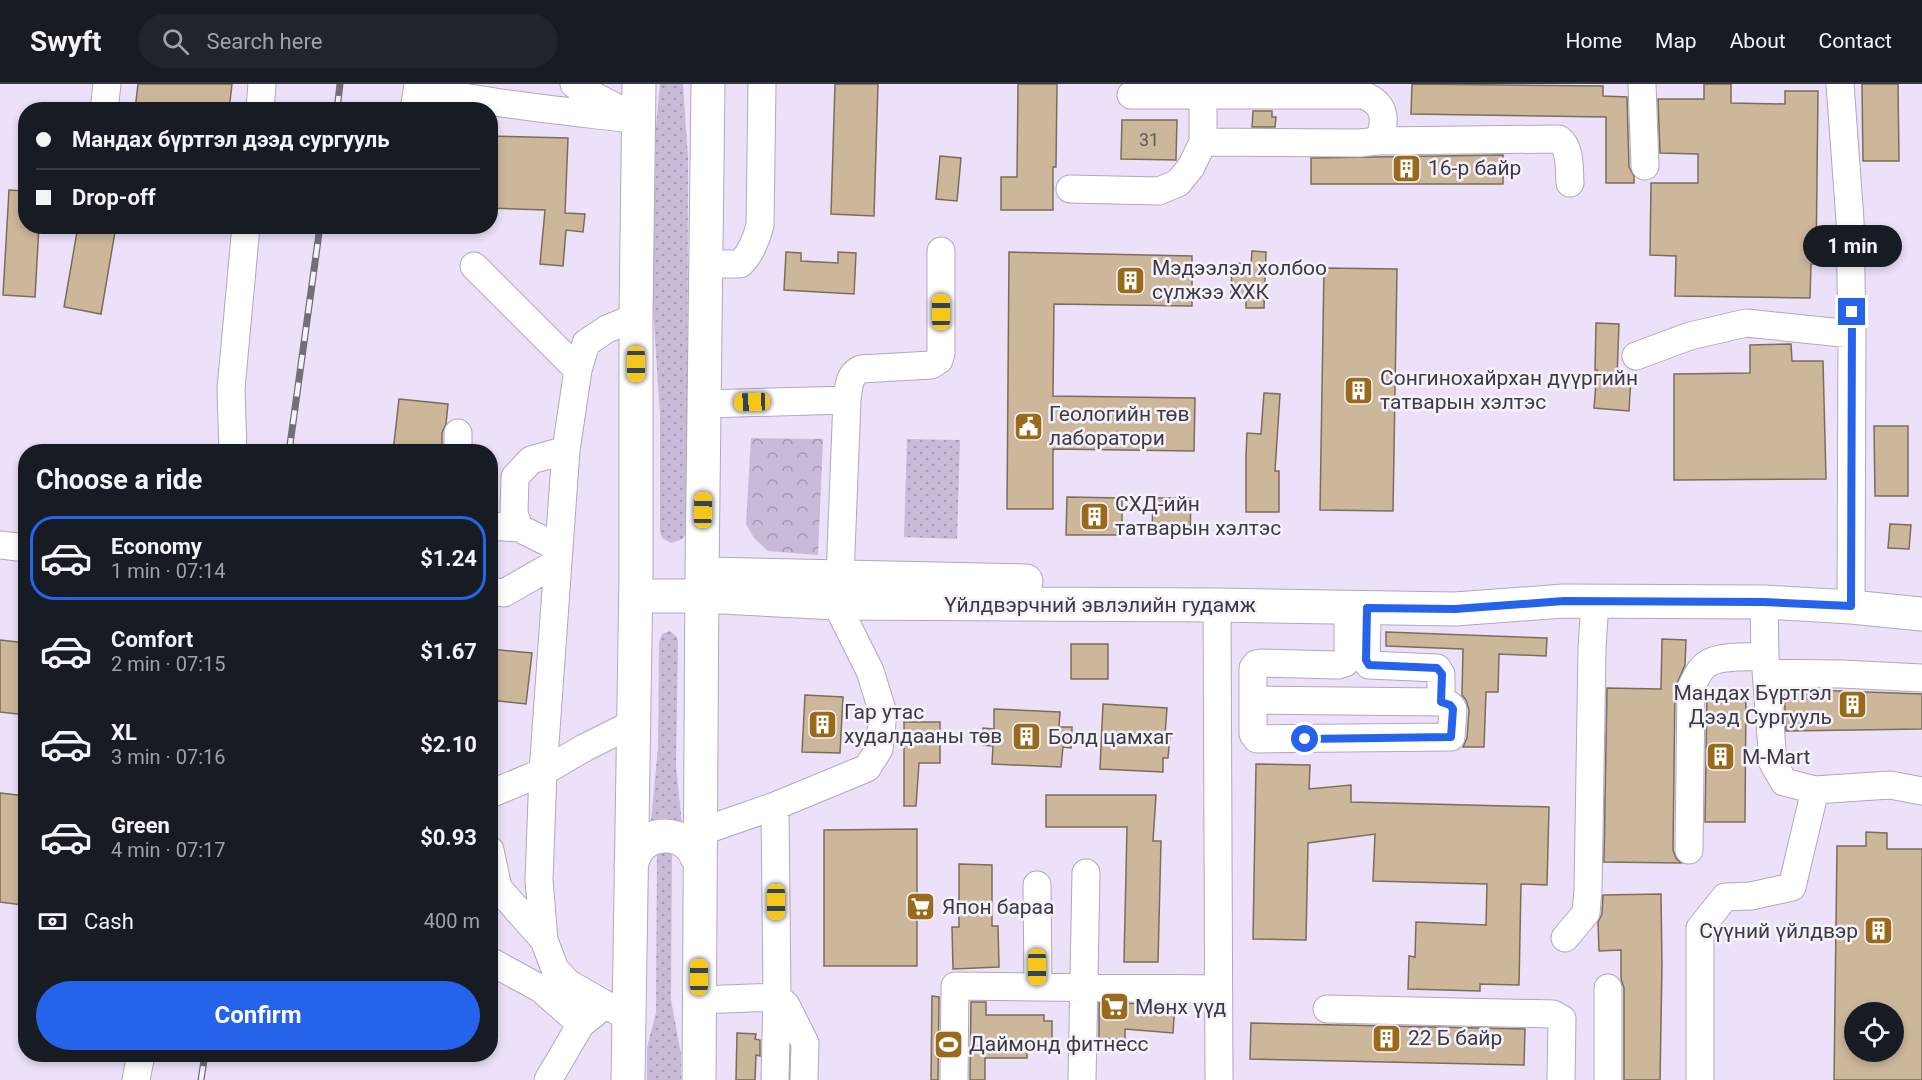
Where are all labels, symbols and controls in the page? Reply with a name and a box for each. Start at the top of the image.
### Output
search box [138,14,558,68]
text: Swyft [30,25,102,58]
icon: search [159,25,192,58]
text: Search here [207,29,322,54]
text: Home [1566,29,1622,53]
text: Map [1655,29,1697,53]
text: About [1730,29,1786,53]
text: Contact [1819,29,1892,53]
text: Мандах бүртгэл дээд сургууль [72,127,390,152]
house number: 31 [1139,129,1159,150]
building icon: 16-р байр [1391,152,1423,184]
place label: 16-р байр [1428,156,1521,180]
text: Drop-off [72,185,156,210]
callout: 1 min [1802,225,1902,267]
text: 1 min [1827,234,1878,258]
place label: Мэдээлэл холбоо сүлжээ ХХК [1152,256,1327,304]
building icon: Мэдээлэл холбоо сүлжээ ХХК [1115,264,1147,296]
car [932,294,950,330]
route end [1838,298,1865,325]
car [627,346,645,382]
place label: Сонгинохайрхан дүүргийн татварын хэлтэс [1380,366,1638,414]
building icon: Сонгинохайрхан дүүргийн татварын хэлтэс [1343,374,1375,406]
car [734,392,770,412]
place label: Геологийн төв лаборатори [1049,402,1189,450]
public building icon: Геологийн төв лаборатори [1012,410,1044,442]
text: Choose a ride [36,464,202,496]
car [694,492,712,528]
place label: СХД-ийн татварын хэлтэс [1115,492,1281,540]
building icon: СХД-ийн татварын хэлтэс [1078,500,1110,532]
icon: car [39,531,93,585]
text: Economy [111,534,202,559]
text: $1.24 [420,546,477,571]
text: 1 min · 07:14 [111,559,226,583]
street label: Үйлдвэрчний эвлэлийн гудамж [944,593,1256,617]
icon: car [39,624,93,678]
text: Comfort [111,627,193,652]
text: $1.67 [420,639,477,664]
text: 2 min · 07:15 [111,652,226,676]
place label: Мандах Бүртгэл Дээд Сургууль [1673,681,1832,729]
building icon: Мандах Бүртгэл Дээд Сургууль [1837,689,1869,721]
place label: Гар утас худалдааны төв [844,700,1002,748]
building icon: Гар утас худалдааны төв [807,708,839,740]
icon: car [39,717,93,771]
text: XL [111,720,137,745]
building icon: Болд цамхаг [1011,721,1043,753]
place label: Болд цамхаг [1048,725,1173,749]
route start [1291,725,1318,752]
text: $2.10 [420,732,477,757]
building icon: M-Mart [1705,741,1737,773]
text: 3 min · 07:16 [111,745,226,769]
place label: M-Mart [1742,745,1811,769]
icon: car [39,810,93,864]
text: Green [111,813,170,838]
text: $0.93 [420,825,477,850]
text: 4 min · 07:17 [111,838,226,862]
car [767,884,785,920]
supermarket icon: Япон бараа [905,891,937,923]
place label: Япон бараа [942,895,1054,919]
icon: cash [36,905,69,938]
text: Cash [84,909,134,934]
text: 400 m [424,909,480,933]
building icon: Сүүний үйлдвэр [1863,915,1895,947]
place label: Сүүний үйлдвэр [1699,919,1858,943]
car [1028,949,1046,985]
car [690,959,708,995]
button: Confirm [36,981,480,1050]
supermarket icon: Мөнх үүд [1098,991,1130,1023]
place label: Мөнх үүд [1135,995,1226,1019]
map controls [1844,1002,1904,1062]
button: locate [1844,1002,1904,1062]
building icon: 22 Б байр [1371,1022,1403,1054]
place label: 22 Б байр [1408,1026,1502,1050]
sports icon: Даймонд фитнесс [932,1028,964,1060]
place label: Даймонд фитнесс [969,1032,1149,1056]

